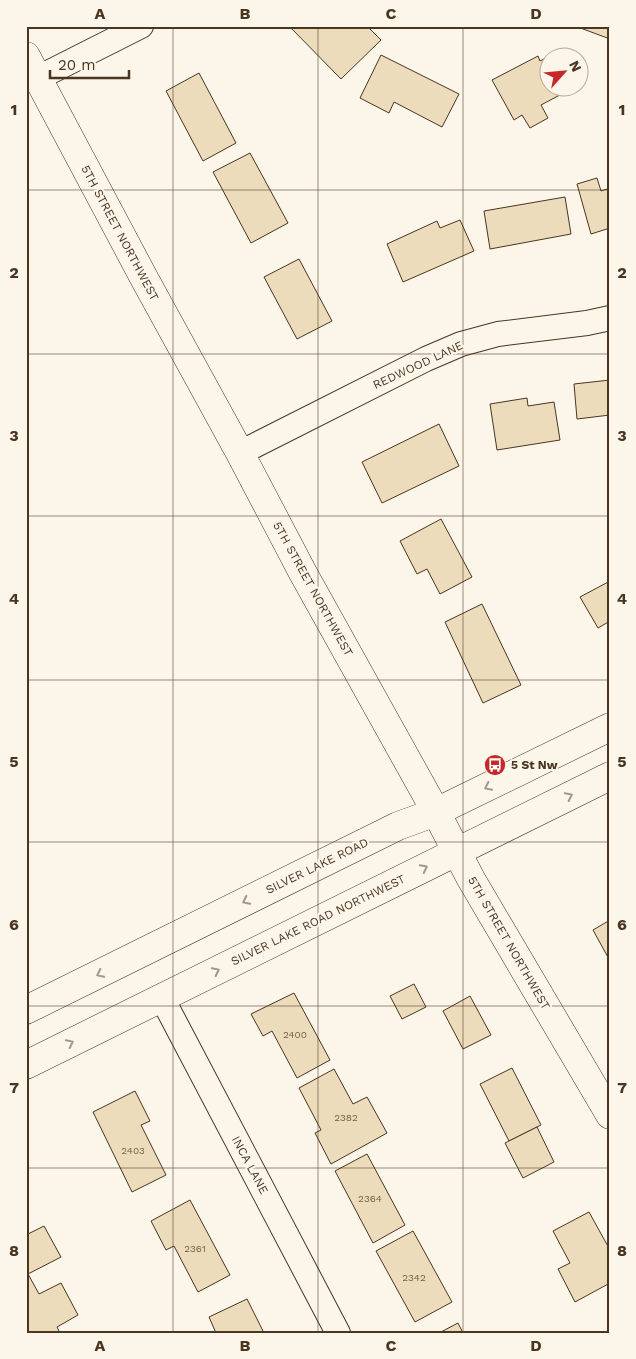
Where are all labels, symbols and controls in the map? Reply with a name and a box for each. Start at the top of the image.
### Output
text: A [95,4,106,23]
text: B [240,4,251,23]
text: C [386,4,397,23]
text: D [530,4,542,23]
scale bar [50,48,129,80]
north arrow [538,48,588,98]
text: 20 m [58,56,96,74]
text: N [566,58,585,74]
text: 1 [11,100,17,119]
text: 1 [619,100,625,119]
street label: 5TH STREET NORTHWEST [78,163,162,303]
text: 2 [9,263,19,282]
text: 2 [617,263,627,282]
street label: REDWOOD LANE [371,338,466,392]
text: 3 [9,426,19,445]
text: 3 [617,426,627,445]
street label: 5TH STREET NORTHWEST [270,519,356,659]
text: 4 [9,589,19,608]
text: 4 [617,589,627,608]
text: 5 [9,752,19,771]
text: 5 [617,752,627,771]
bus stop icon: 5 St Nw [483,753,507,777]
place label: 5 St Nw [511,758,558,772]
one-way arrow [484,781,493,791]
one-way arrow [564,792,573,802]
street label: SILVER LAKE ROAD [263,835,371,897]
one-way arrow [419,864,428,874]
street label: SILVER LAKE ROAD NORTHWEST [229,872,407,968]
street label: 5TH STREET NORTHWEST [465,874,553,1012]
one-way arrow [242,895,251,905]
text: 6 [9,915,19,934]
text: 6 [617,915,627,934]
one-way arrow [97,967,106,977]
one-way arrow [210,967,219,977]
house number: 2400 [283,1029,307,1040]
one-way arrow [65,1039,74,1050]
text: 7 [9,1078,19,1097]
text: 7 [617,1078,627,1097]
house number: 2382 [334,1112,358,1123]
street label: INCA LANE [229,1134,271,1197]
house number: 2403 [121,1145,145,1156]
house number: 2364 [358,1193,382,1204]
text: 8 [9,1241,19,1260]
text: 8 [617,1241,627,1260]
house number: 2361 [184,1243,206,1254]
house number: 2342 [402,1272,426,1283]
text: A [95,1336,106,1355]
text: B [240,1336,251,1355]
text: C [386,1336,397,1355]
text: D [530,1336,542,1355]

